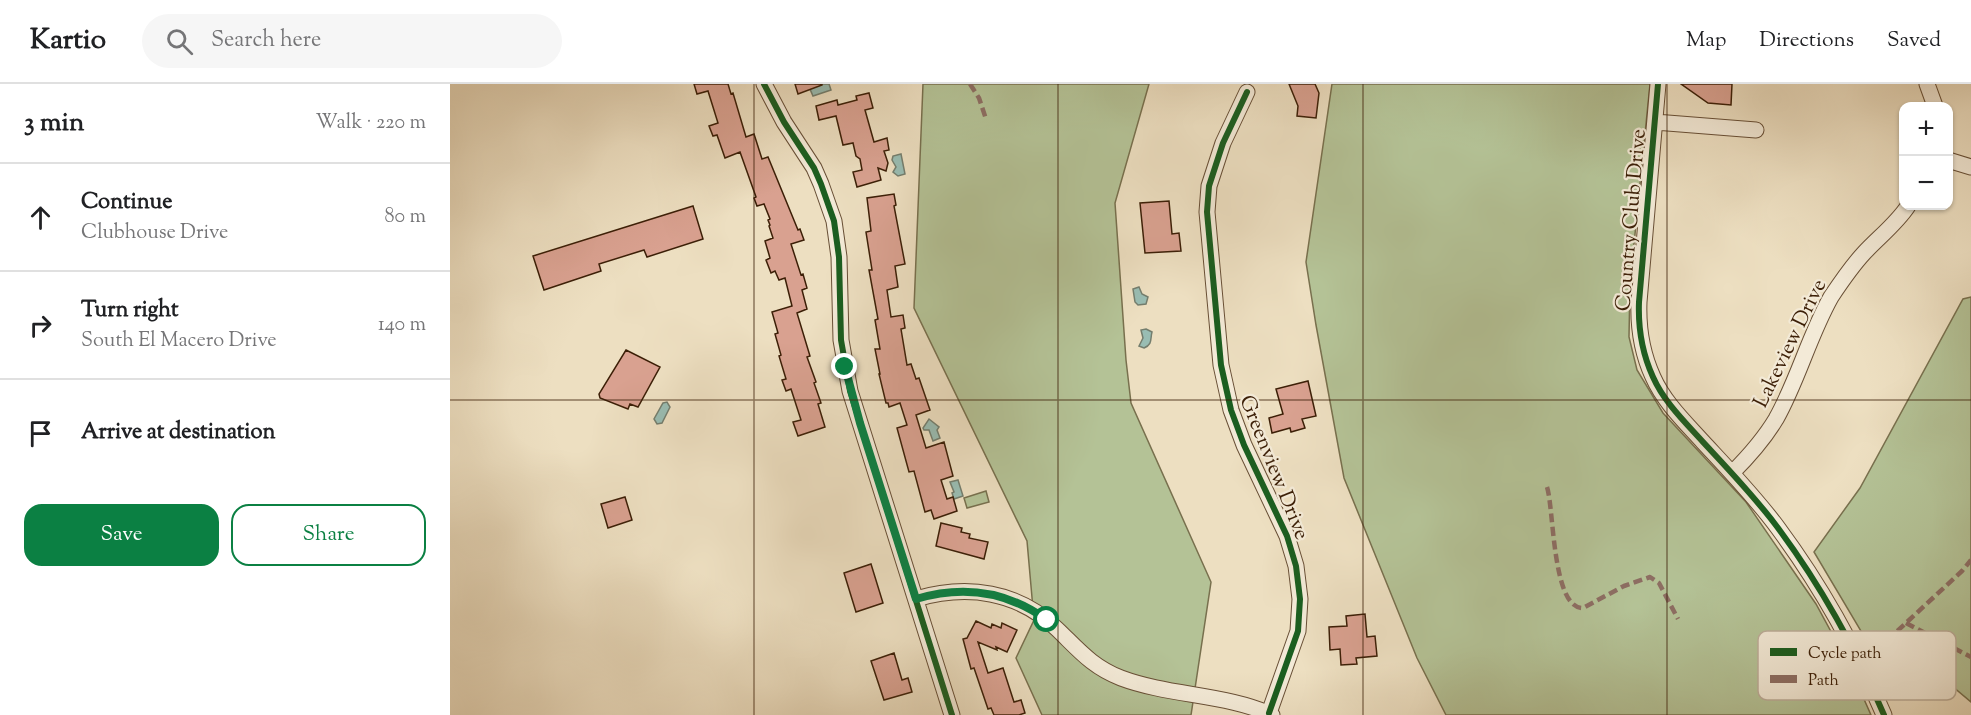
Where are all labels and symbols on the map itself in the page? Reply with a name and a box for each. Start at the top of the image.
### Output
street label: Country Club Drive [1609,128,1655,313]
street label: Lakeview Drive [1747,274,1835,413]
route end [831,353,857,379]
street label: Greenview Drive [1230,391,1316,545]
route start [1033,606,1059,632]
legend [1758,631,1956,700]
text: Cycle path [1808,643,1882,666]
text: Path [1808,670,1839,693]

